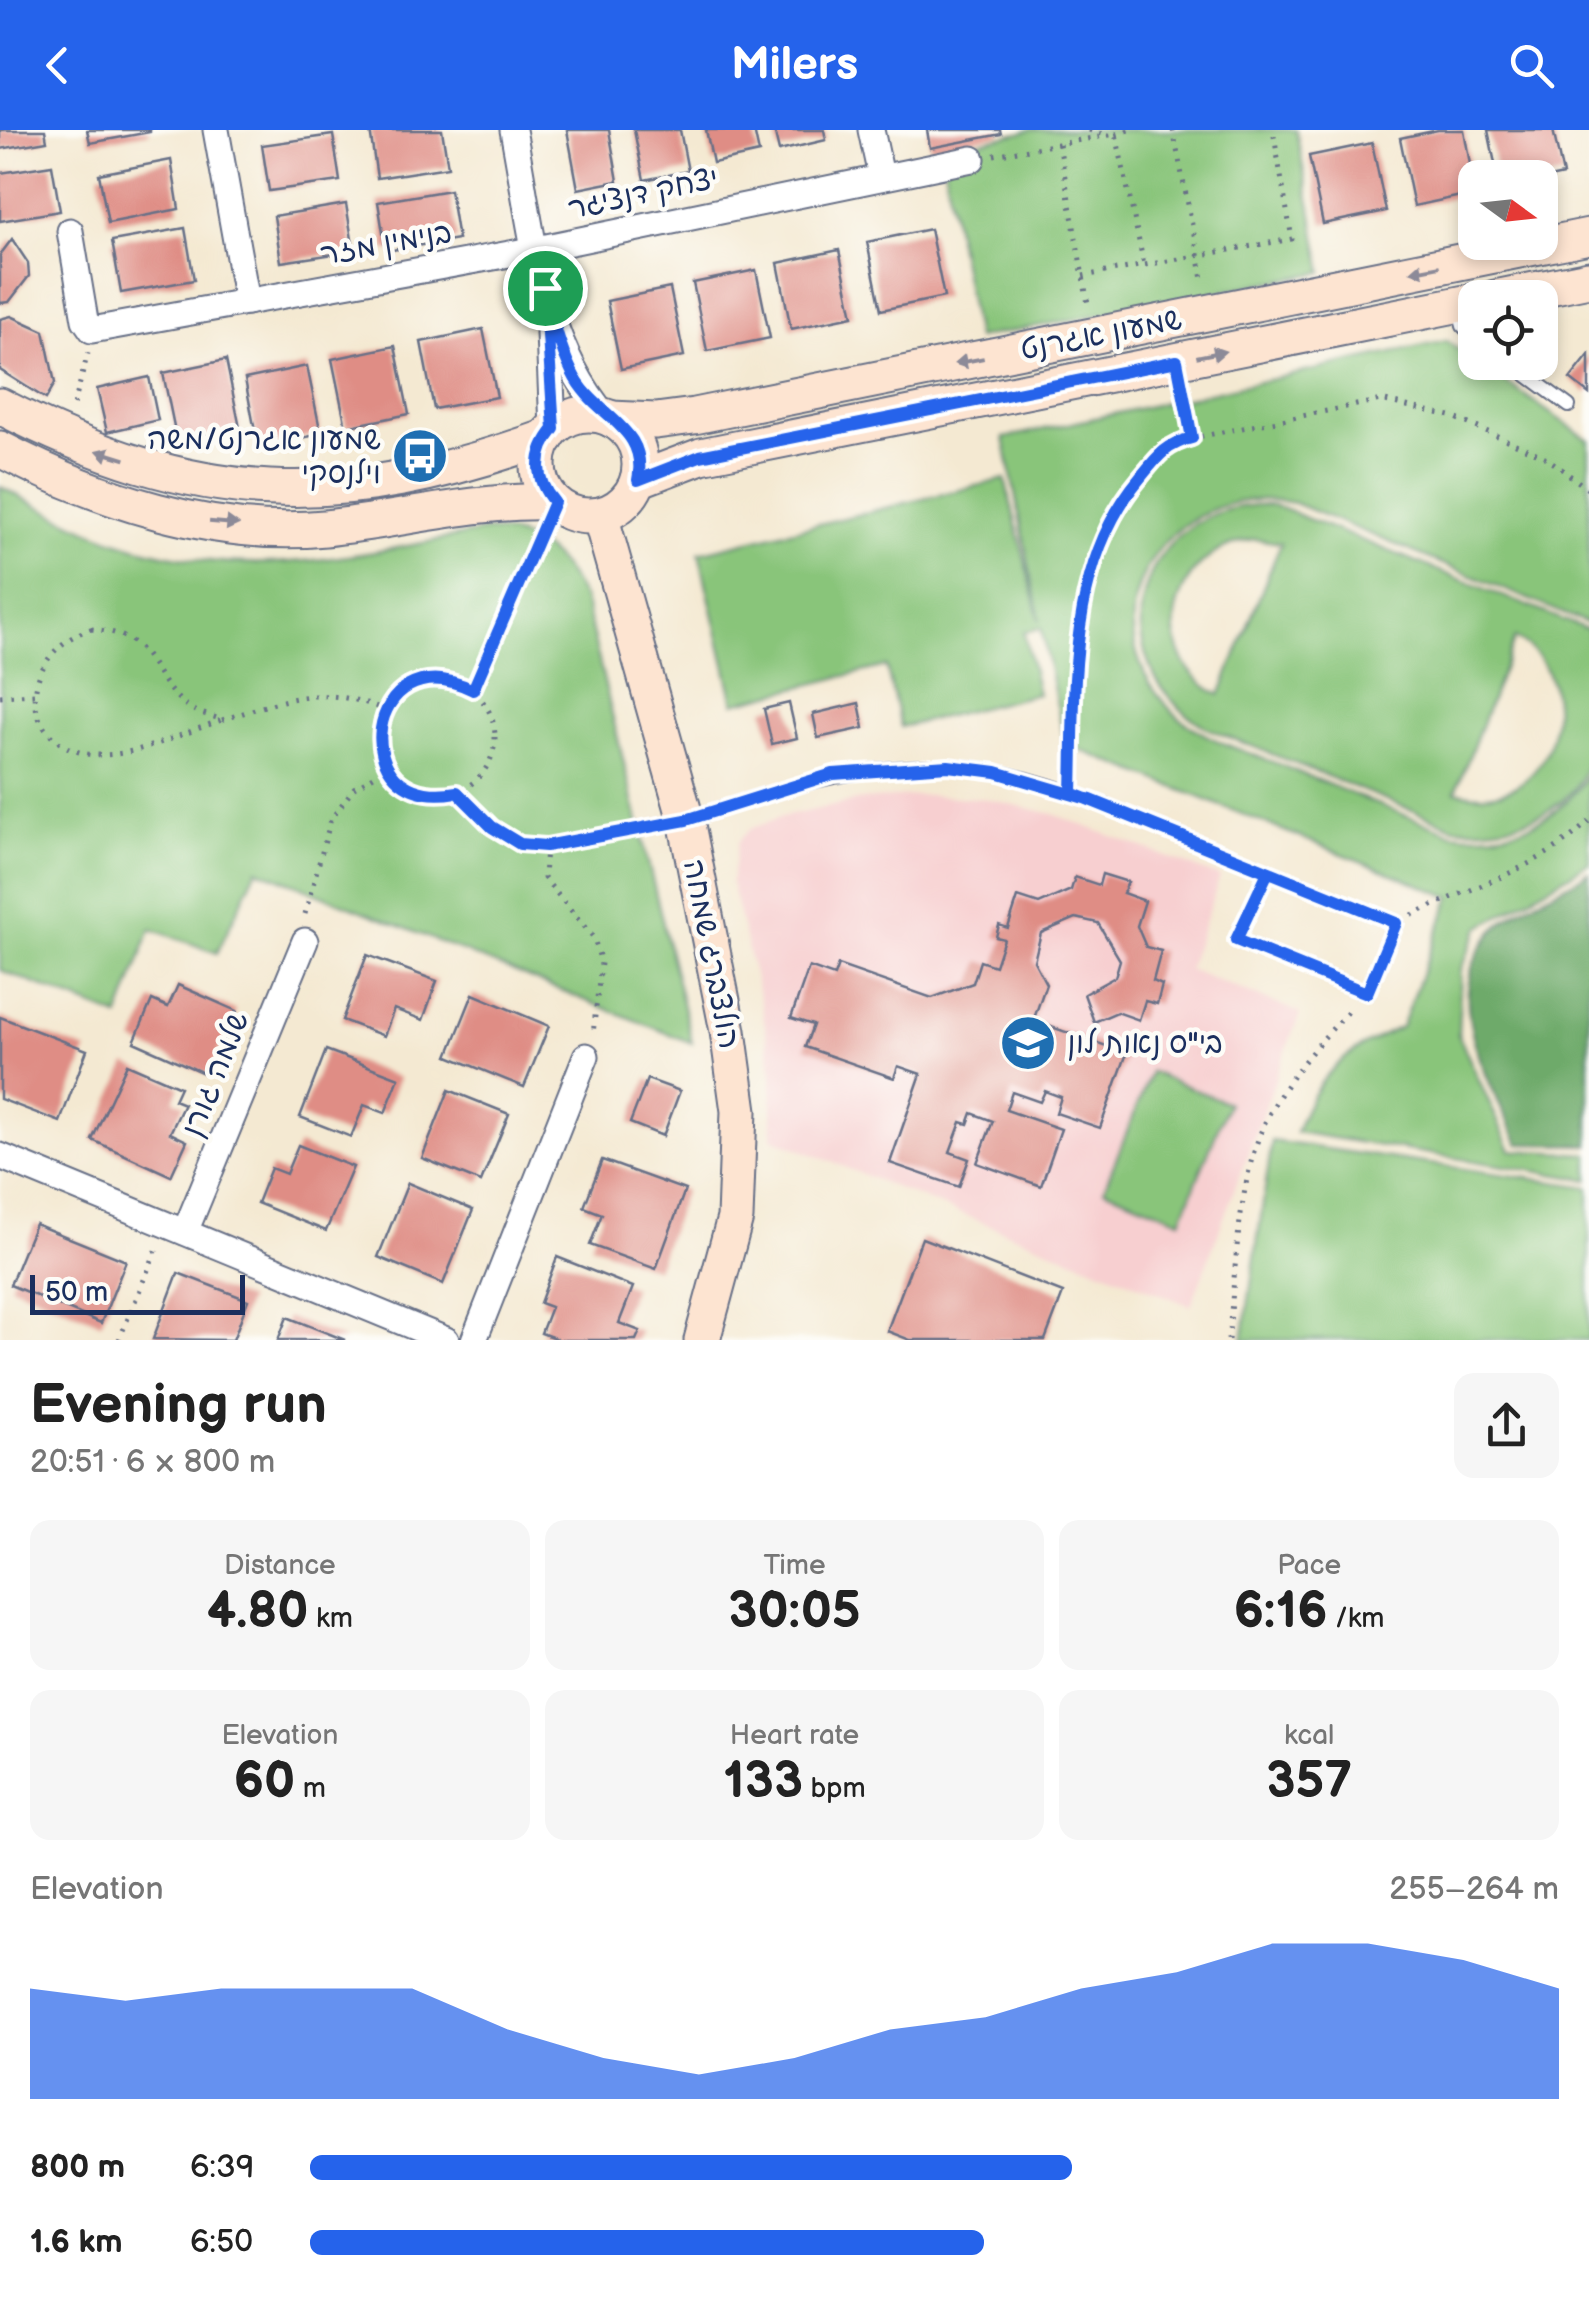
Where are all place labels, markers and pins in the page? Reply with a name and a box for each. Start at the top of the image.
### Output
pin [503,246,588,331]
place label: שמעון אגרנט/משה וילנסקי [147,422,381,492]
bus stop icon: שמעון אגרנט/משה וילנסקי [390,426,450,486]
school or university icon: בי"ס נאות לון [998,1013,1058,1073]
place label: בי"ס נאות לון [1067,1026,1223,1062]

